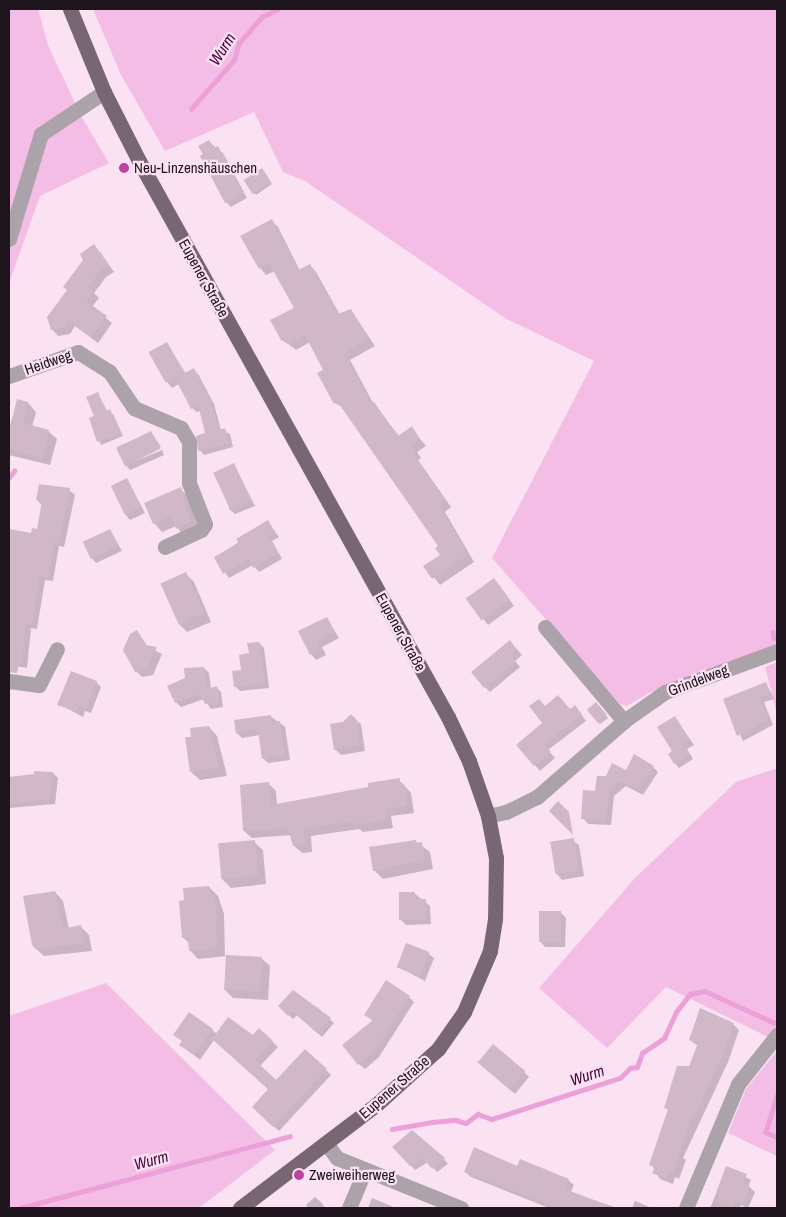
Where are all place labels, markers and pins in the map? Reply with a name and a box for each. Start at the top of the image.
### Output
place label: Neu-Linzenshäuschen [134,159,257,177]
marker: Neu-Linzenshäuschen [118,162,130,174]
place label: Zweiweiherweg [309,1166,395,1184]
marker: Zweiweiherweg [293,1169,305,1181]

